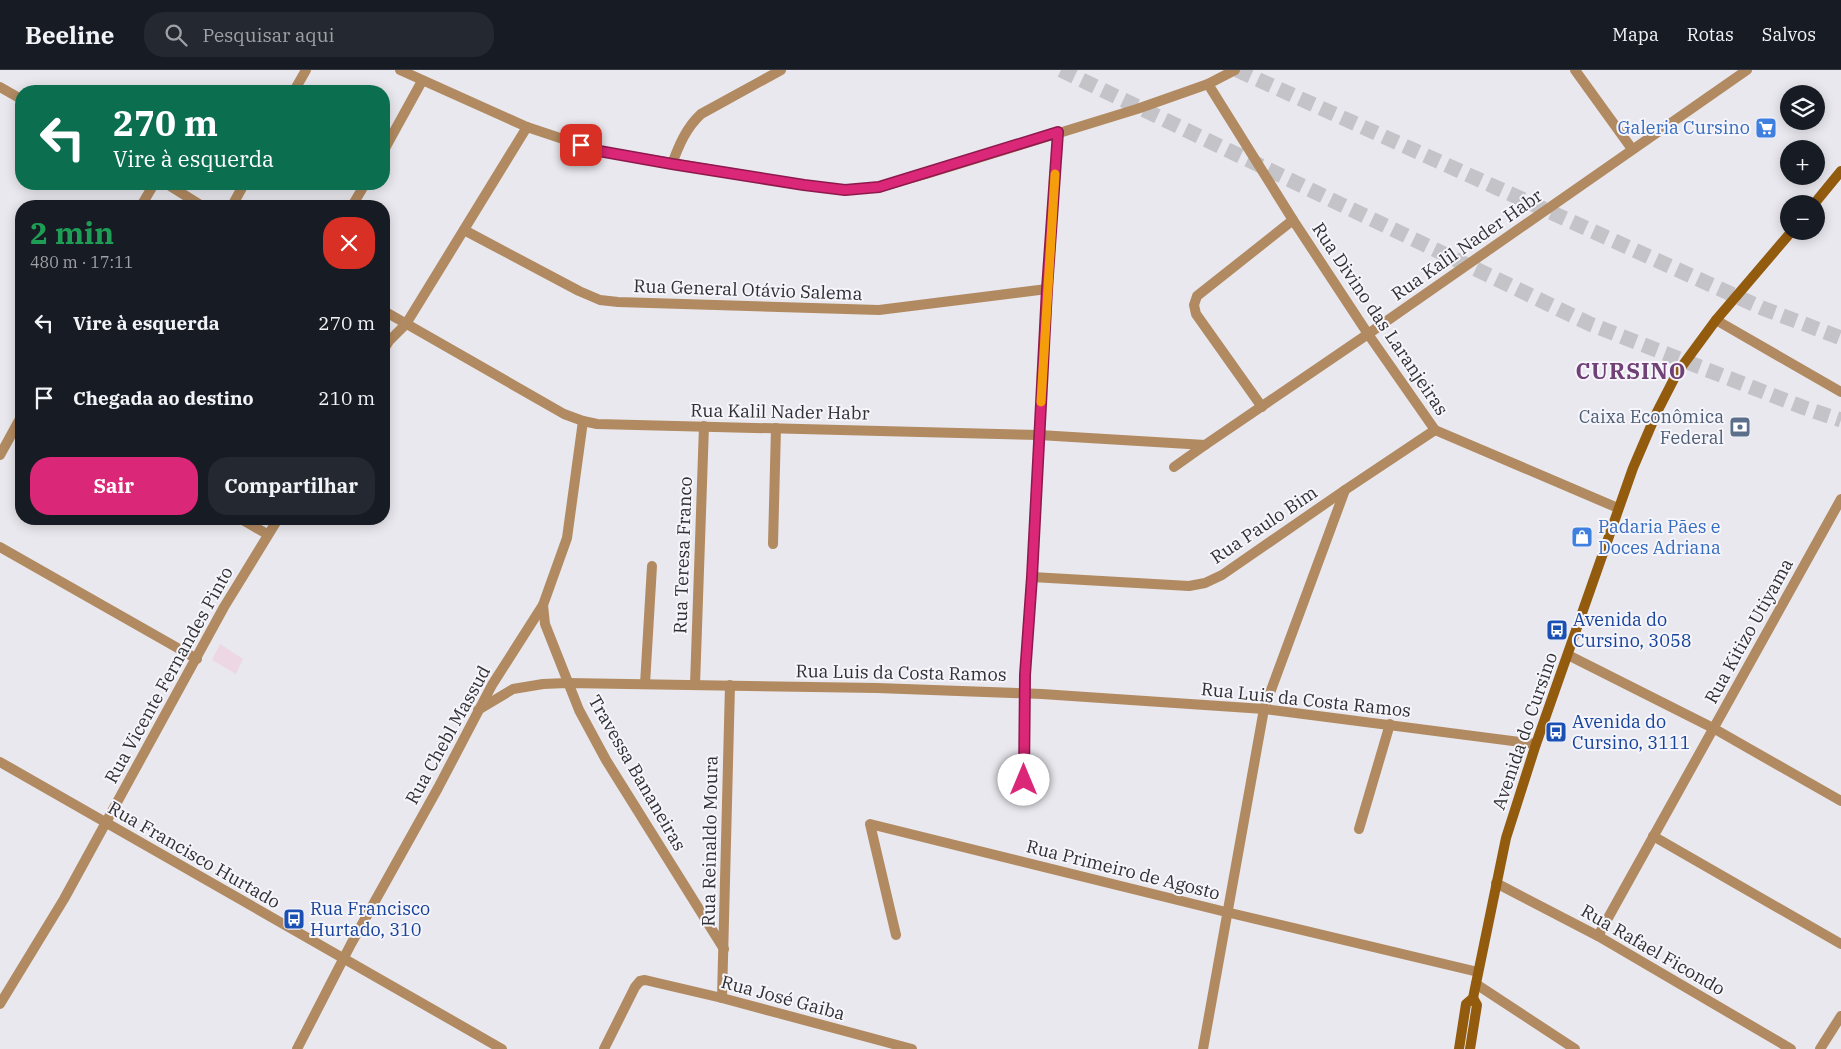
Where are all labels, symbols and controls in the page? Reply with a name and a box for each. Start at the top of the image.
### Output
search box [144,12,494,57]
text: Beeline [25,19,114,51]
icon: search [162,21,190,49]
text: Pesquisar aqui [202,23,334,47]
text: Mapa [1612,23,1659,46]
text: Rotas [1687,23,1734,46]
text: Salvos [1762,23,1816,46]
map controls [1780,85,1825,240]
button: layers [1780,85,1825,130]
text: 270 m [113,100,218,146]
icon: left [30,105,95,170]
place label: Galeria Cursino [1617,116,1750,139]
supermarket icon: Galeria Cursino [1754,116,1778,140]
pin [560,124,602,166]
icon: arrive [567,131,595,159]
button: + [1780,140,1825,185]
text: Vire à esquerda [113,144,274,173]
street label: Rua Kalil Nader Habr [1387,184,1547,305]
button: − [1780,195,1825,240]
text: 2 min [30,213,114,252]
button: close [323,217,375,269]
street label: Rua Divino das Laranjeiras [1307,218,1454,419]
text: 480 m · 17:11 [30,252,133,272]
street label: Rua General Otávio Salema [633,274,863,305]
icon: left [30,309,58,337]
text: Vire à esquerda [73,311,220,335]
text: 270 m [318,311,375,335]
district label: CURSINO [1575,356,1687,385]
icon: arrive [30,384,58,412]
text: Chegada ao destino [73,386,254,410]
text: 210 m [318,386,375,410]
street label: Rua Kalil Nader Habr [690,398,870,425]
place label: Caixa Econômica Federal [1579,405,1724,449]
bank icon: Caixa Econômica Federal [1728,415,1752,439]
button: Sair [30,457,198,515]
button: Compartilhar [208,457,375,515]
street label: Rua Teresa Franco [668,476,697,634]
street label: Rua Paulo Bim [1206,480,1321,569]
place label: Padaria Pães e Doces Adriana [1598,515,1721,559]
shop icon: Padaria Pães e Doces Adriana [1570,525,1594,549]
street label: Rua Kitizo Utiyama [1699,554,1798,707]
street label: Rua Vicente Fernandes Pinto [99,562,238,787]
place label: Avenida do Cursino, 3058 [1573,608,1692,652]
bus stop icon: Avenida do Cursino, 3058 [1545,618,1569,642]
street label: Avenida do Cursino [1487,649,1562,813]
street label: Rua Luis da Costa Ramos [795,659,1007,686]
street label: Rua Chebl Massud [400,661,495,808]
street label: Rua Luis da Costa Ramos [1200,677,1412,722]
street label: Travessa Bananeiras [583,691,691,855]
place label: Avenida do Cursino, 3111 [1572,710,1691,754]
bus stop icon: Avenida do Cursino, 3111 [1544,720,1568,744]
position arrow [997,753,1049,805]
street label: Rua Reinaldo Moura [697,755,722,927]
street label: Rua Francisco Hurtado [104,796,285,913]
street label: Rua Primeiro de Agosto [1024,834,1222,905]
place label: Rua Francisco Hurtado, 310 [310,897,430,941]
street label: Rua Rafael Ficondo [1577,899,1729,1000]
bus stop icon: Rua Francisco Hurtado, 310 [282,907,306,931]
street label: Rua José Gaiba [719,970,848,1025]

